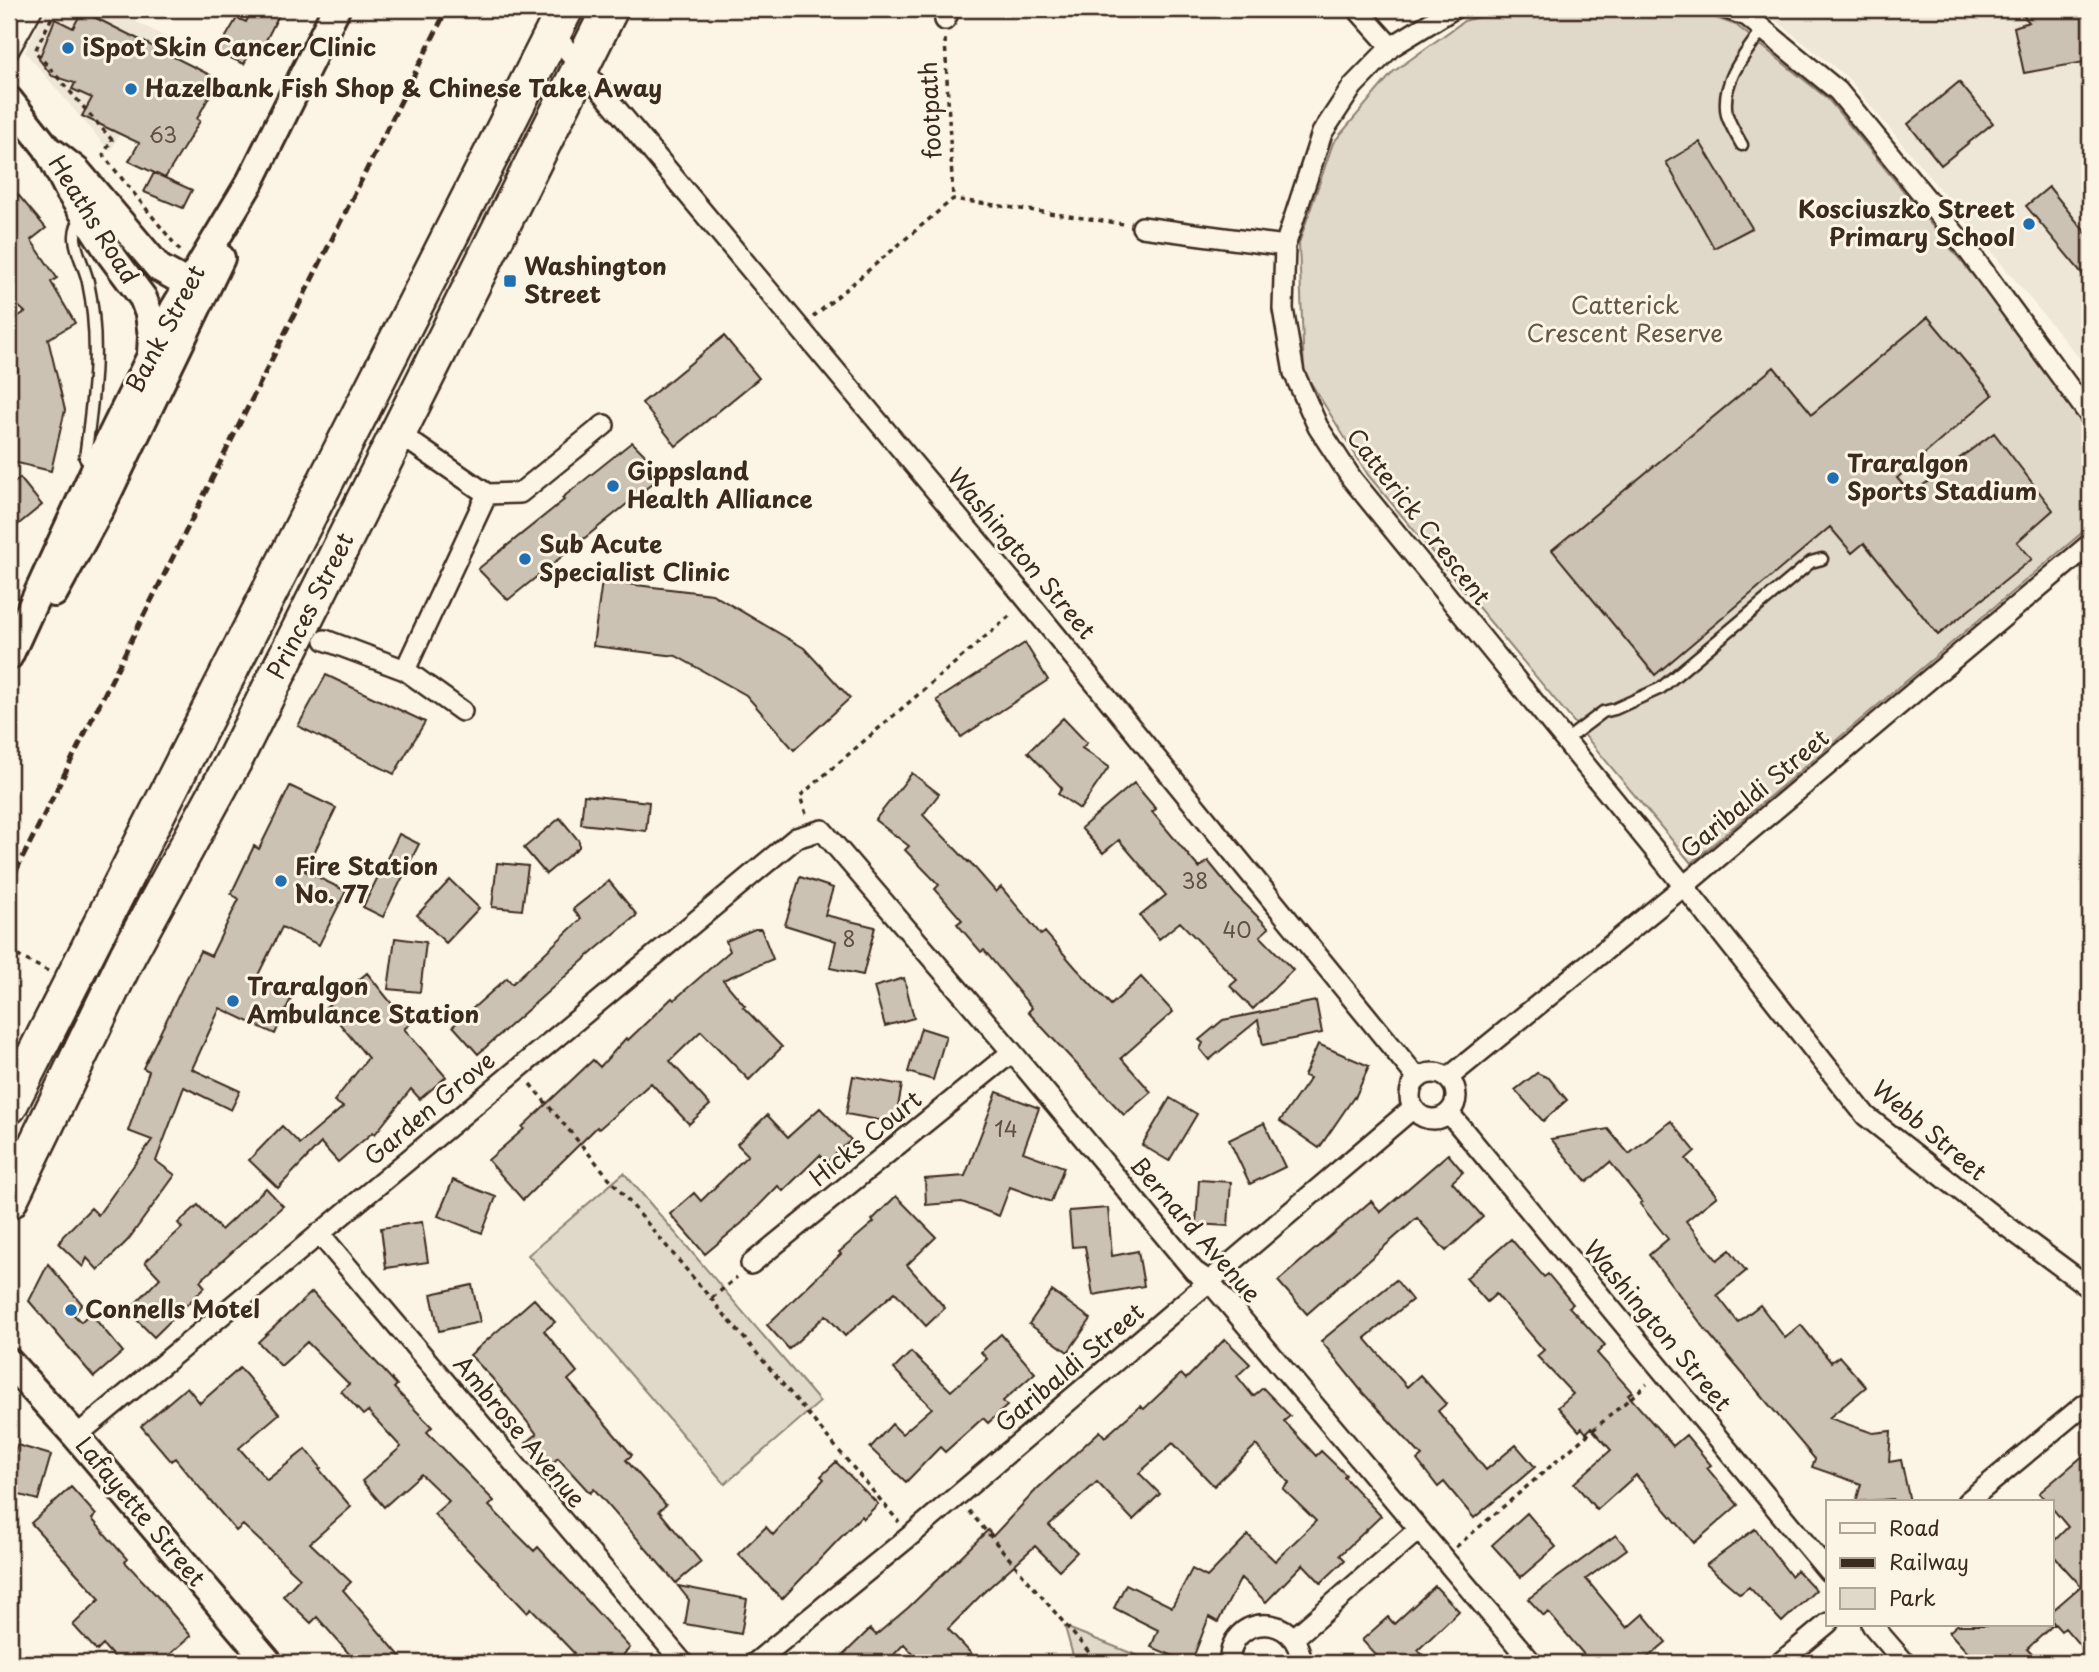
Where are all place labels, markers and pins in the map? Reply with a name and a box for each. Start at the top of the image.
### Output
place label: iSpot Skin Cancer Clinic [82,28,376,64]
marker: iSpot Skin Cancer Clinic [60,40,76,56]
place label: Hazelbank Fish Shop & Chinese Take Away [145,69,662,105]
marker: Hazelbank Fish Shop & Chinese Take Away [123,81,139,97]
place label: Kosciuszko Street Primary School [1798,190,2015,254]
marker: Kosciuszko Street Primary School [2021,216,2037,232]
place label: Washington Street [524,247,667,311]
marker: Washington Street [502,273,518,289]
place label: Traralgon Sports Stadium [1847,444,2037,508]
place label: Gippsland Health Alliance [627,452,813,516]
marker: Traralgon Sports Stadium [1825,470,1841,486]
marker: Gippsland Health Alliance [605,478,621,494]
place label: Sub Acute Specialist Clinic [539,525,730,589]
marker: Sub Acute Specialist Clinic [517,551,533,567]
place label: Fire Station No. 77 [295,847,438,911]
marker: Fire Station No. 77 [273,873,289,889]
place label: Traralgon Ambulance Station [247,967,479,1031]
marker: Traralgon Ambulance Station [225,993,241,1009]
place label: Connells Motel [85,1290,260,1326]
marker: Connells Motel [63,1302,79,1318]

